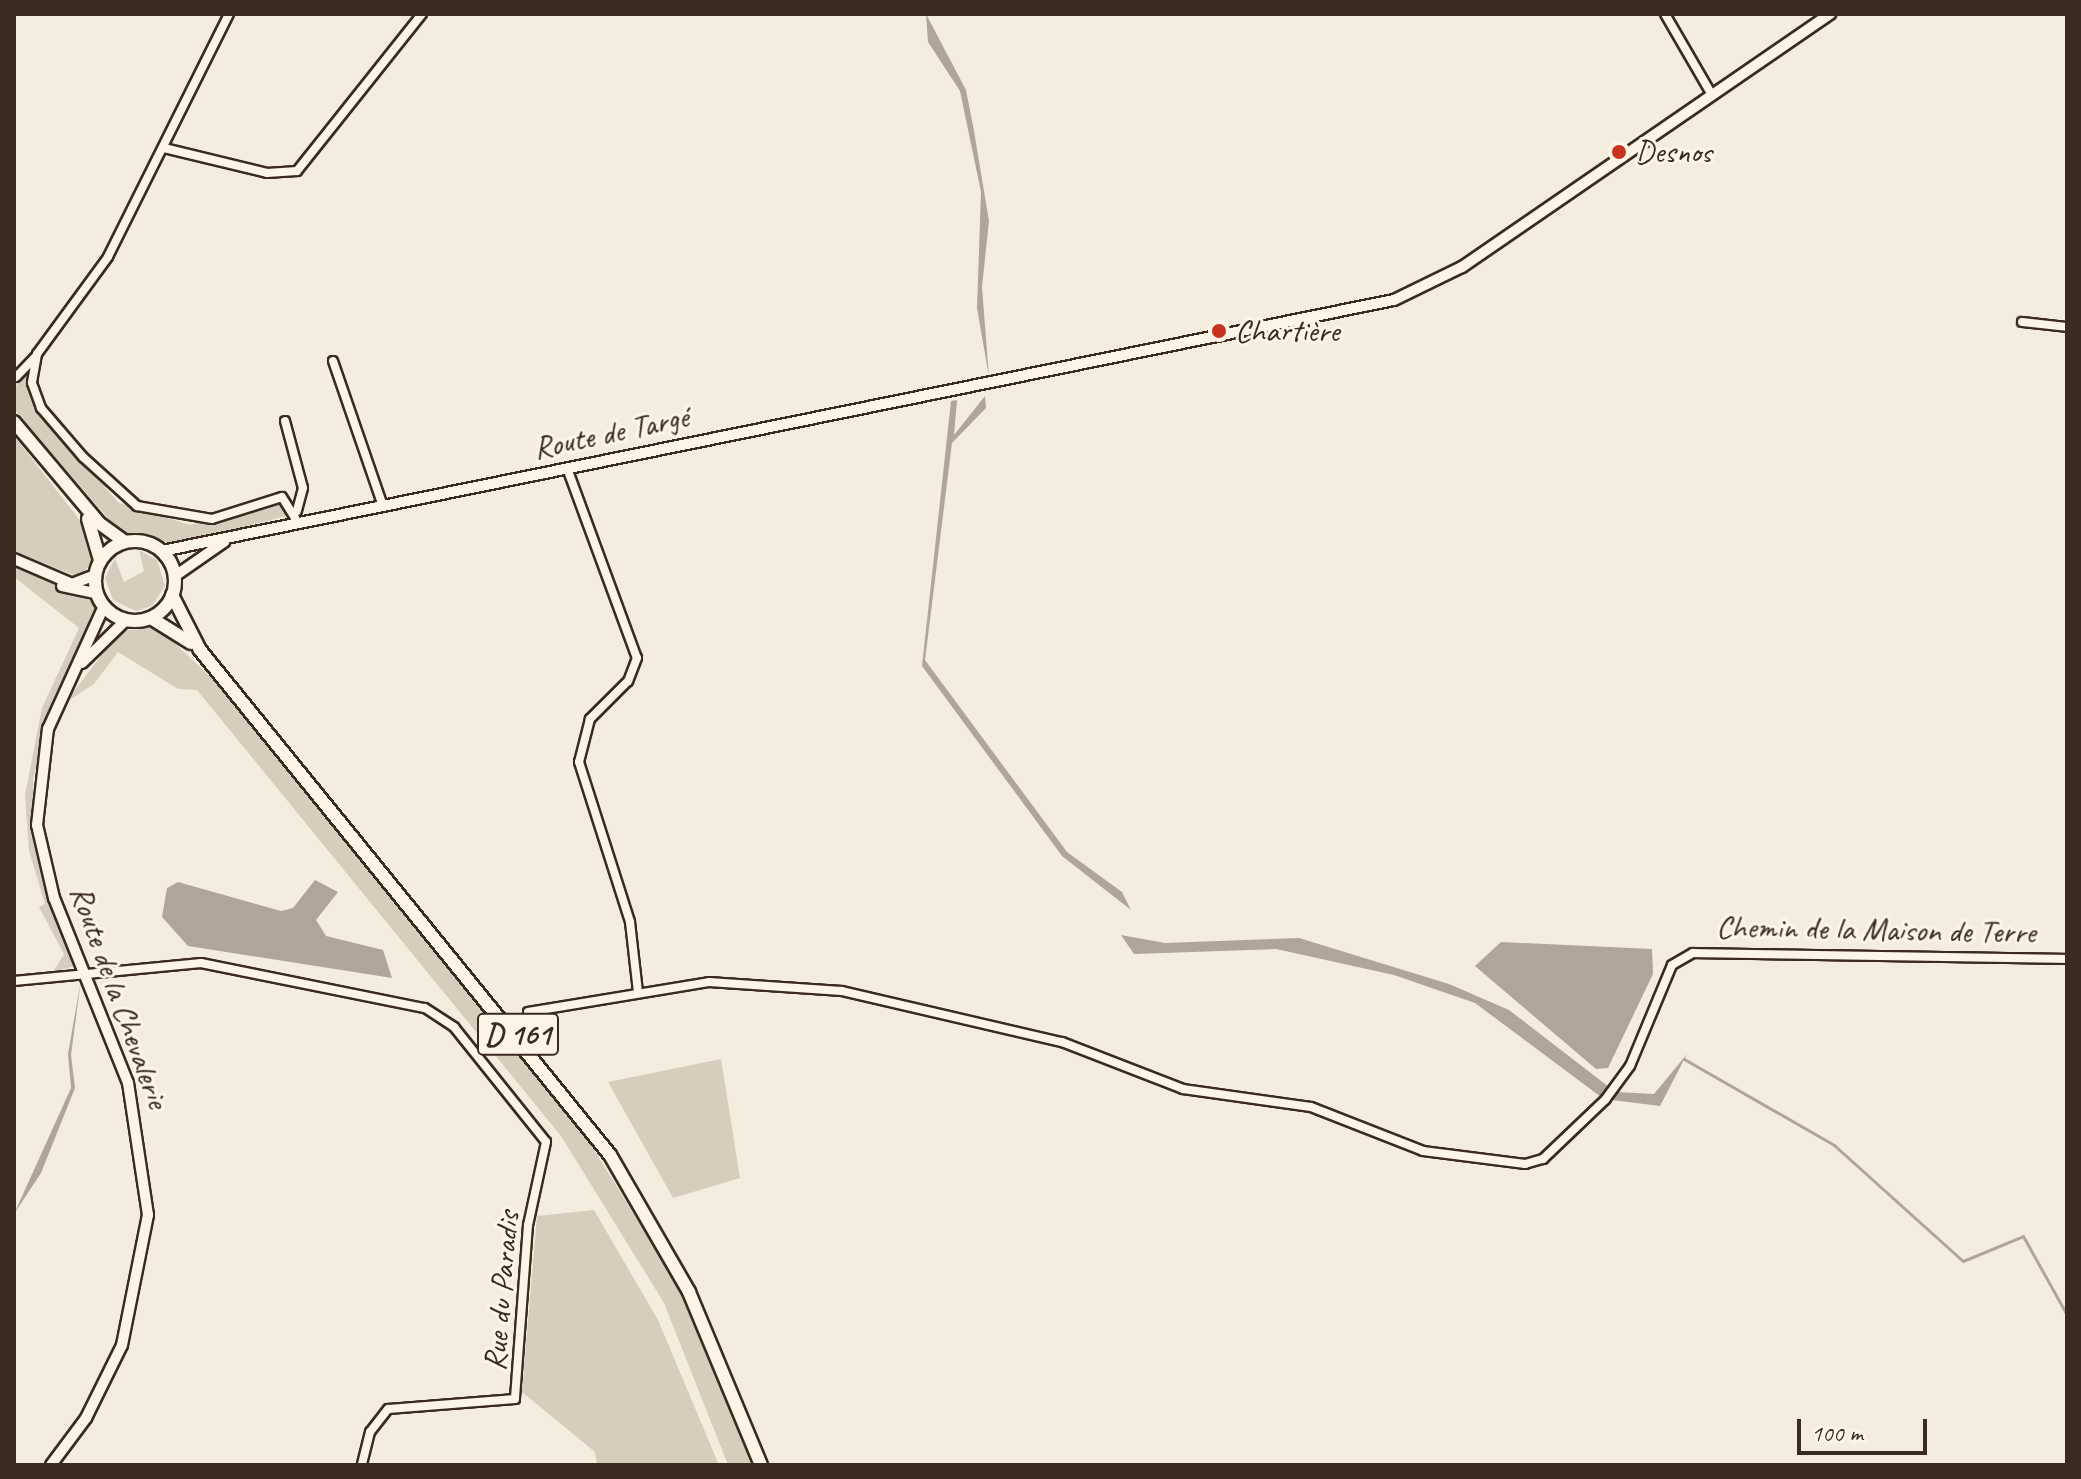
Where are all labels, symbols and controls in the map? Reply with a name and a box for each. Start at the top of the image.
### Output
place label: Desnos [1635,133,1712,171]
marker: Desnos [1610,143,1628,161]
place label: Chartière [1235,312,1339,350]
marker: Chartière [1210,322,1228,340]
street label: Route de Targé [529,398,693,468]
street label: Route de la Chevalerie [61,880,177,1114]
street label: Chemin de la Maison de Terre [1716,908,2036,952]
road number: D 161 [476,1008,560,1060]
street label: Rue du Paradis [476,1210,528,1372]
scale bar [1801,1403,1931,1453]
text: 100 m [1811,1418,1863,1448]

